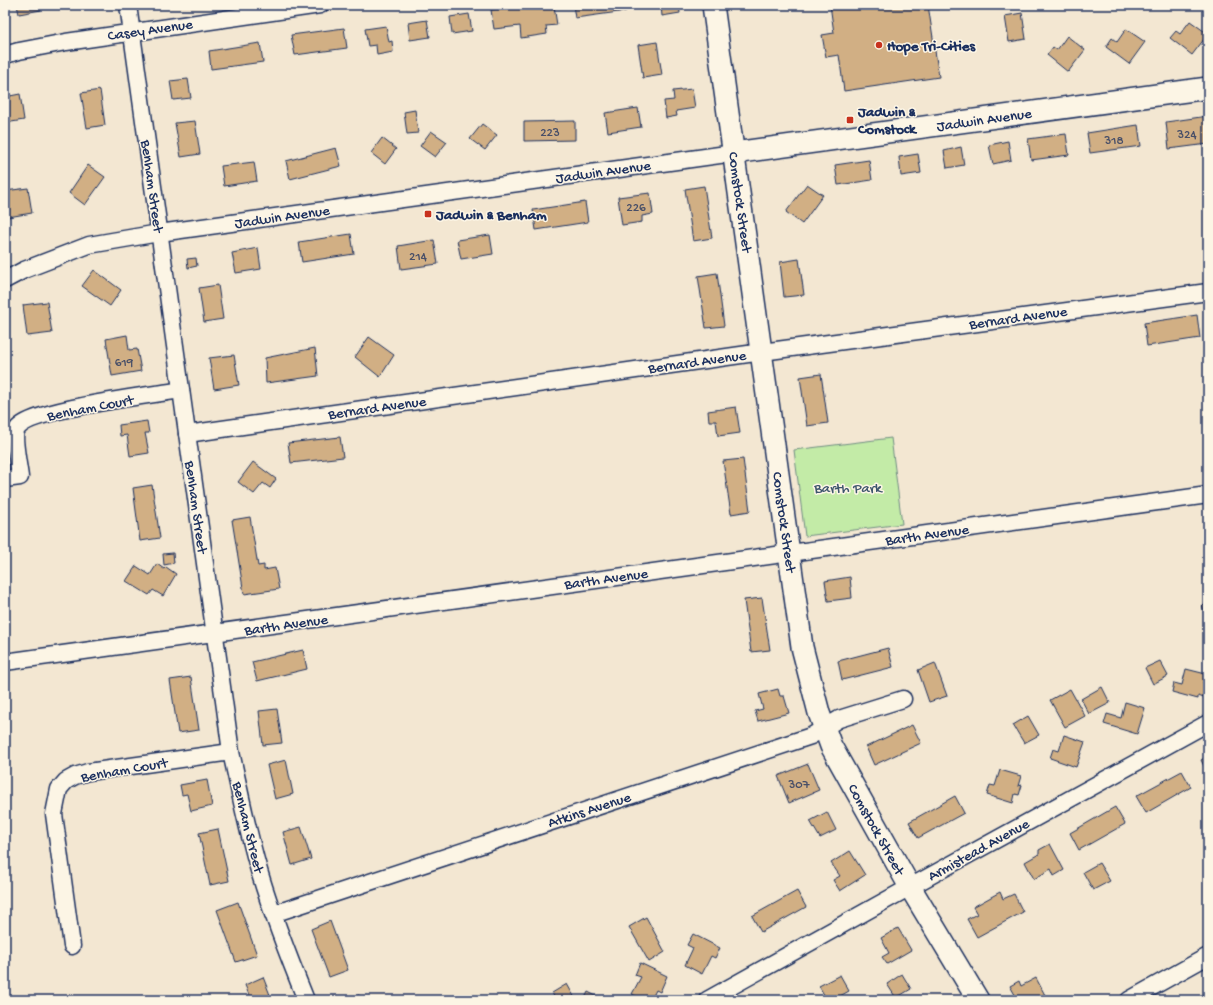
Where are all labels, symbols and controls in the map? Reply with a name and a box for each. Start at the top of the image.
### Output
street label: Casey Avenue [107,16,194,46]
place label: Hope Tri-Cities [887,38,977,56]
marker: Hope Tri-Cities [874,40,884,50]
place label: Jadwin & Comstock [857,104,918,139]
street label: Jadwin Avenue [936,105,1033,137]
marker: Jadwin & Comstock [845,115,855,125]
house number: 223 [540,126,560,141]
house number: 324 [1176,128,1197,143]
house number: 318 [1103,134,1124,149]
street label: Benham Street [135,138,167,235]
street label: Comstock Street [723,151,755,256]
street label: Jadwin Avenue [555,157,652,189]
house number: 226 [626,201,646,216]
street label: Jadwin Avenue [234,202,331,234]
place label: Jadwin & Benham [435,207,547,225]
marker: Jadwin & Benham [423,209,433,219]
house number: 214 [409,250,427,265]
street label: Bernard Avenue [967,303,1069,335]
street label: Bernard Avenue [646,347,748,379]
house number: 619 [115,356,134,371]
street label: Benham Court [45,391,137,426]
street label: Bernard Avenue [326,393,428,425]
street label: Benham Street [179,459,211,556]
street label: Comstock Street [767,471,799,576]
park label: Barth Park [813,480,883,498]
street label: Barth Avenue [883,521,970,551]
street label: Barth Avenue [562,565,649,595]
street label: Barth Avenue [242,611,329,641]
street label: Benham Court [79,754,171,788]
house number: 307 [788,778,811,793]
street label: Benham Street [227,779,268,877]
street label: Comstock Street [843,781,909,880]
street label: Atkins Avenue [546,789,634,833]
street label: Armistead Avenue [925,815,1033,886]

